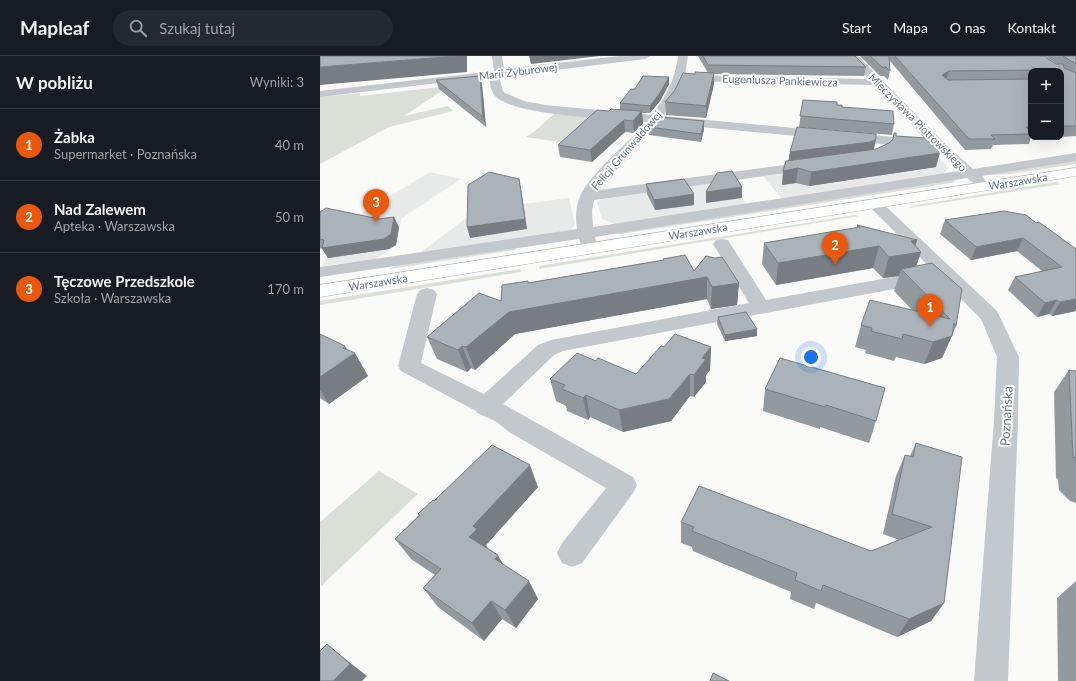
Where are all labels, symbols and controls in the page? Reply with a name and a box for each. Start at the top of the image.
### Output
search box [113,10,393,46]
text: Mapleaf [20,16,89,39]
icon: search [127,17,149,39]
text: Szukaj tutaj [159,19,235,37]
text: Start [842,19,871,36]
text: Mapa [893,19,928,36]
text: O nas [950,19,985,36]
text: Kontakt [1007,19,1056,36]
street label: Marii Żyburowej [478,60,558,82]
map controls [1028,68,1064,140]
button: + [1028,68,1064,104]
street label: Mieczysława Piotrowskiego [866,70,970,174]
street label: Eugeniusza Pankiewicza [722,71,838,89]
text: W pobliżu [16,72,93,93]
text: Wyniki: 3 [250,74,304,90]
button: − [1028,104,1064,140]
street label: Felicji Grunwaldowej [588,108,664,192]
text: Żabka [54,128,95,146]
text: 1 [25,137,33,153]
text: 40 m [275,137,304,153]
text: Supermarket · Poznańska [54,146,197,162]
street label: Warszawska [987,170,1049,192]
pin: 3 [363,189,389,222]
text: Nad Zalewem [54,200,146,218]
text: 2 [25,209,33,225]
text: 50 m [275,209,304,225]
text: Apteka · Warszawska [54,218,175,234]
street label: Warszawska [667,220,729,242]
pin: 2 [822,232,848,265]
street label: Warszawska [347,271,409,293]
text: Tęczowe Przedszkole [54,272,195,290]
text: 3 [25,281,33,297]
text: 170 m [267,281,304,297]
text: Szkoła · Warszawska [54,290,171,306]
pin: 1 [917,294,943,327]
your location [801,347,821,367]
street label: Poznańska [996,385,1016,447]

